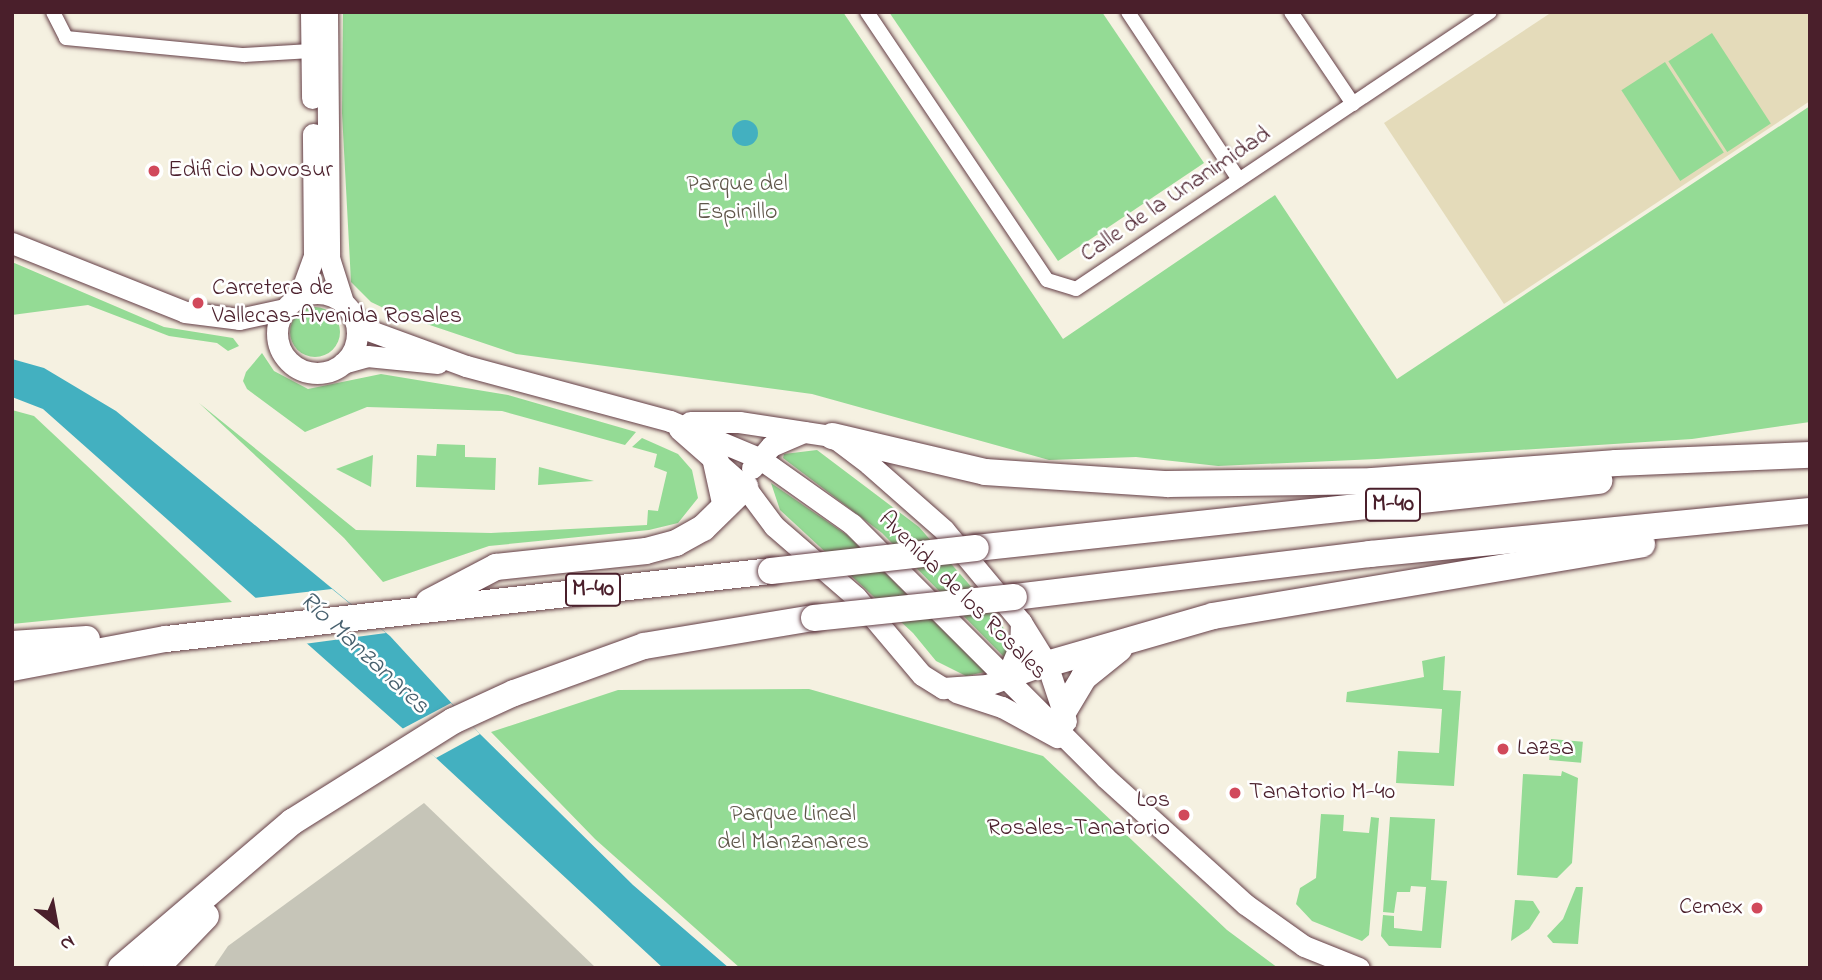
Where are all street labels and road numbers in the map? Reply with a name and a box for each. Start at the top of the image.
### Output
street label: Calle de la Unanimidad [1075,121,1277,269]
road number: M-40 [1365,485,1421,524]
street label: Avenida de los Rosales [872,506,1052,686]
road number: M-40 [565,570,621,610]

